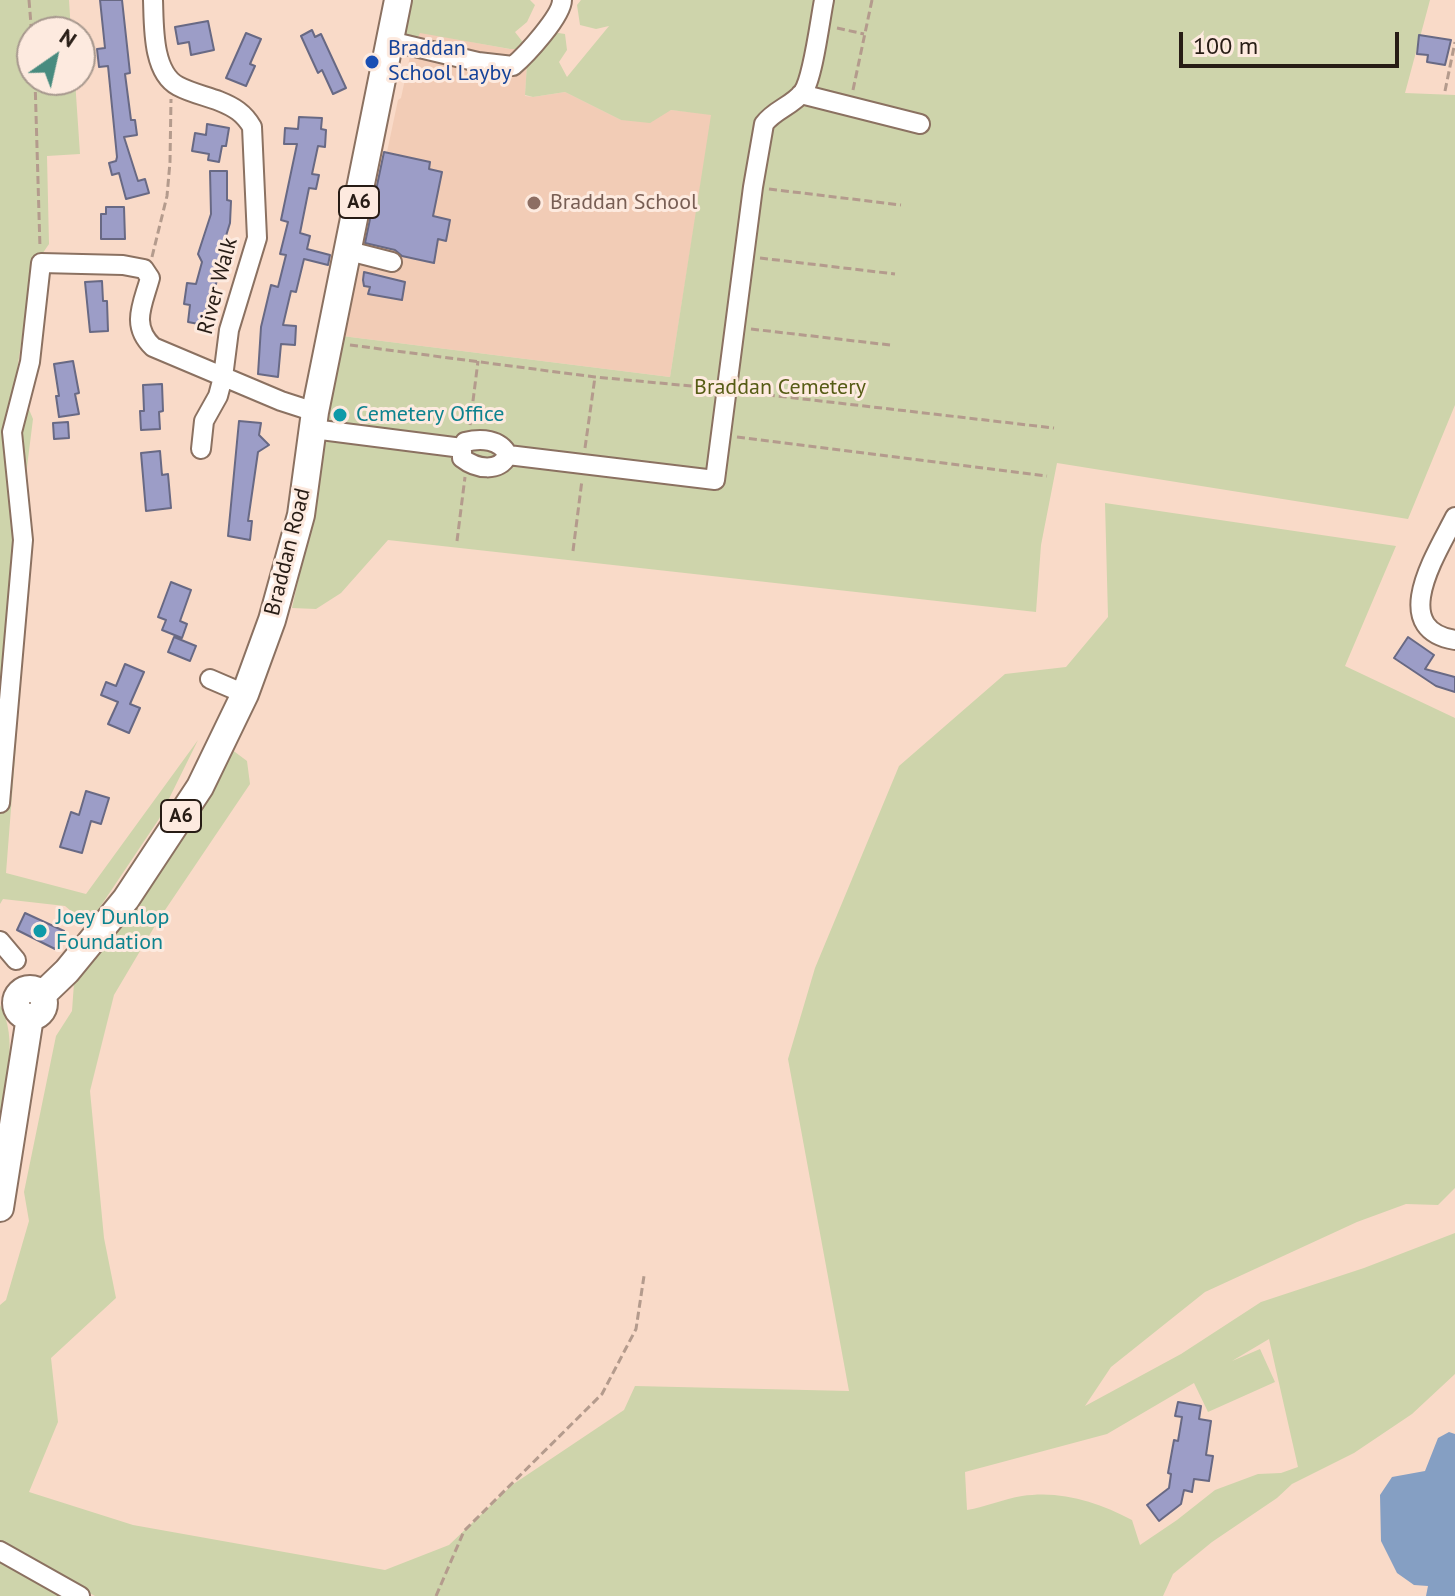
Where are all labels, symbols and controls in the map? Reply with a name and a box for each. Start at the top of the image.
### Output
north arrow [16,16,96,96]
scale bar [1183,16,1403,66]
text: N [54,22,82,53]
text: 100 m [1193,30,1258,61]
place label: Braddan School Layby [388,36,511,88]
marker: Braddan School Layby [363,53,381,71]
road number: A6 [339,186,379,218]
place label: Braddan School [550,190,697,216]
marker: Braddan School [525,194,543,212]
street label: River Walk [192,235,244,337]
park label: Braddan Cemetery [694,375,866,401]
place label: Cemetery Office [356,402,505,428]
marker: Cemetery Office [331,406,349,424]
street label: Braddan Road [259,486,317,618]
road number: A6 [161,800,201,832]
place label: Joey Dunlop Foundation [56,905,169,956]
marker: Joey Dunlop Foundation [31,922,49,940]

